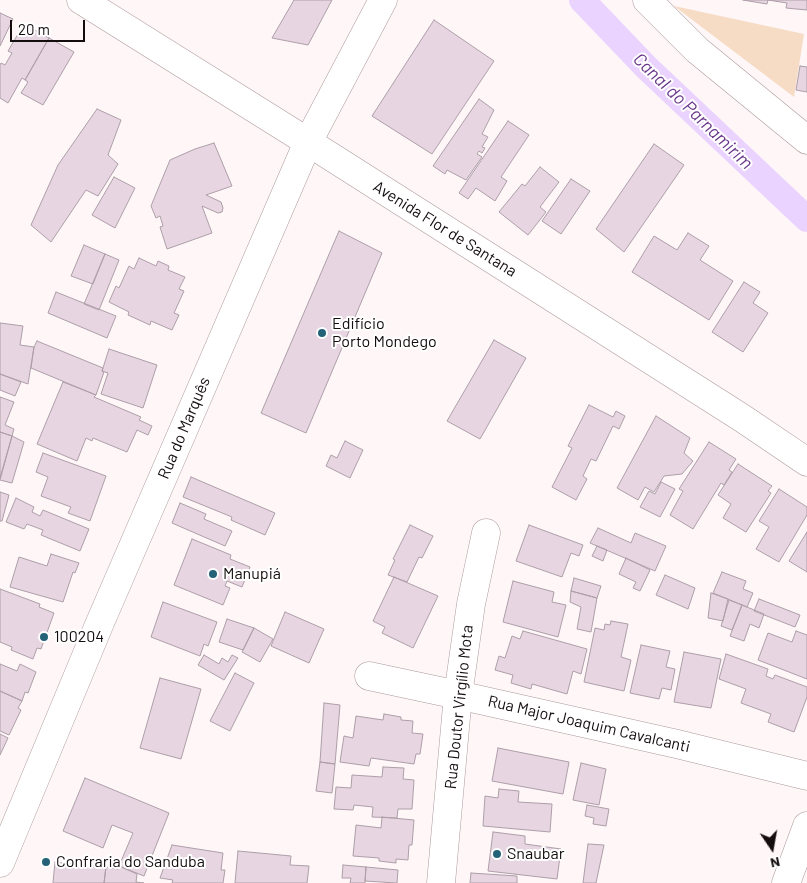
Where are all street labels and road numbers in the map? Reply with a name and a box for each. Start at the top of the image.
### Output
street label: Avenida Flor de Santana [370,177,520,281]
street label: Rua do Marquês [154,374,214,482]
street label: Rua Doutor Virgílio Mota [441,624,477,790]
street label: Rua Major Joaquim Cavalcanti [486,691,692,757]

